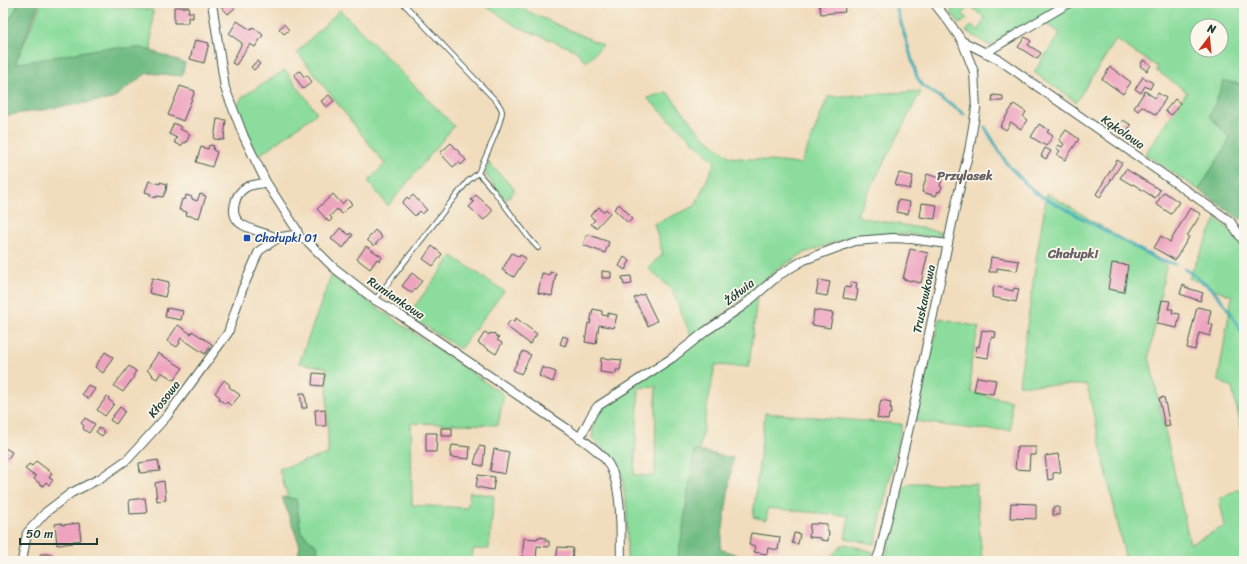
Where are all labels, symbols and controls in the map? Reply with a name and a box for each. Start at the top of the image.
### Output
north arrow [1189,18,1229,58]
text: N [1204,18,1218,39]
street label: Kąkolowa [1096,109,1150,155]
district label: Przylasek [937,164,993,187]
place label: Chałupki 01 [255,227,317,249]
marker: Chałupki 01 [242,233,252,243]
district label: Chałupki [1047,242,1099,265]
street label: Truskawkowa [906,263,942,335]
street label: Rumiankowa [363,271,430,326]
street label: Żółwia [719,272,760,311]
street label: Kłosowa [142,375,186,423]
scale bar [20,520,97,546]
text: 50 m [26,523,53,545]

